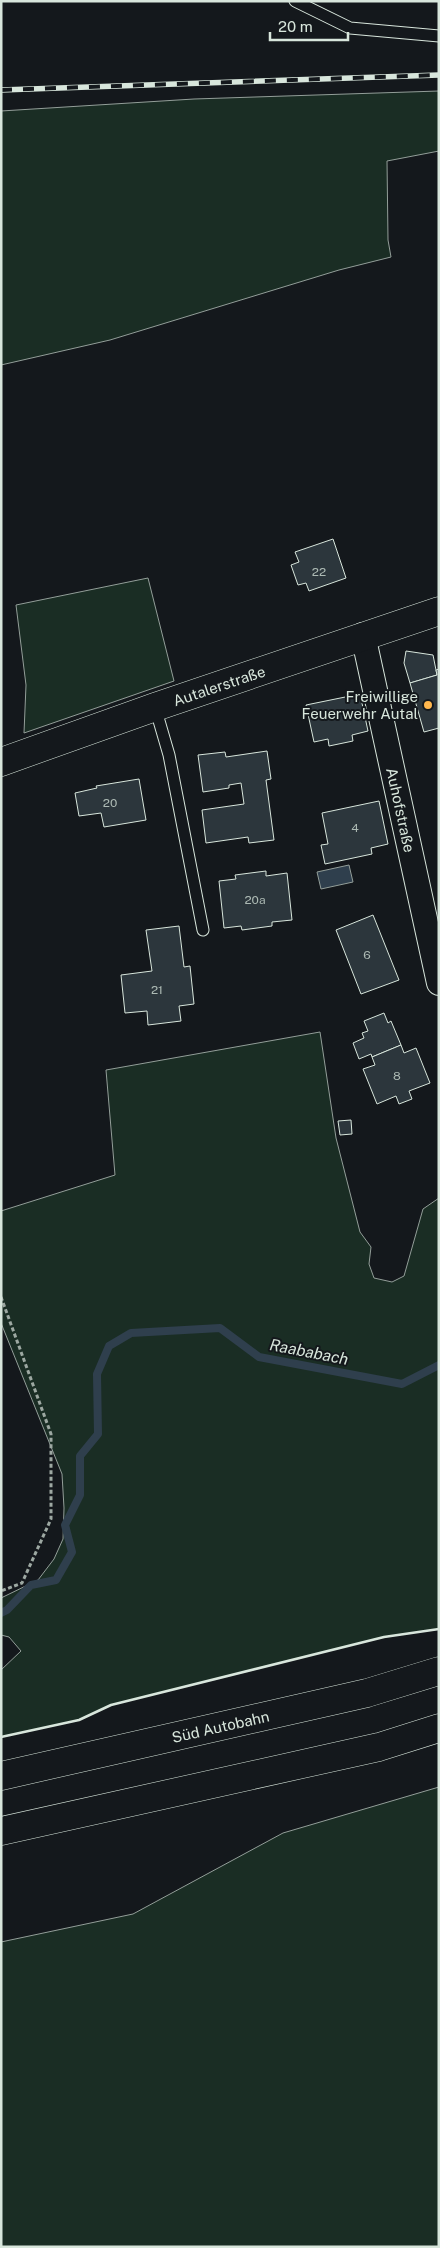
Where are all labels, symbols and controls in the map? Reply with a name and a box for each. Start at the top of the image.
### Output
scale bar [270,10,348,42]
text: 20 m [278,18,313,35]
house number: 22 [312,565,326,579]
street label: Autalerstraße [171,662,267,709]
place label: Freiwillige Feuerwehr Autal [302,688,418,722]
marker: Freiwillige Feuerwehr Autal [422,699,434,711]
street label: Auhofstraße [384,766,419,854]
house number: 20 [103,796,117,810]
house number: 4 [351,821,359,835]
house number: 20a [244,893,266,907]
house number: 6 [363,948,371,962]
house number: 21 [151,983,163,997]
house number: 8 [393,1069,401,1083]
water label: Raababach [268,1335,350,1369]
street label: Süd Autobahn [170,1707,271,1746]

